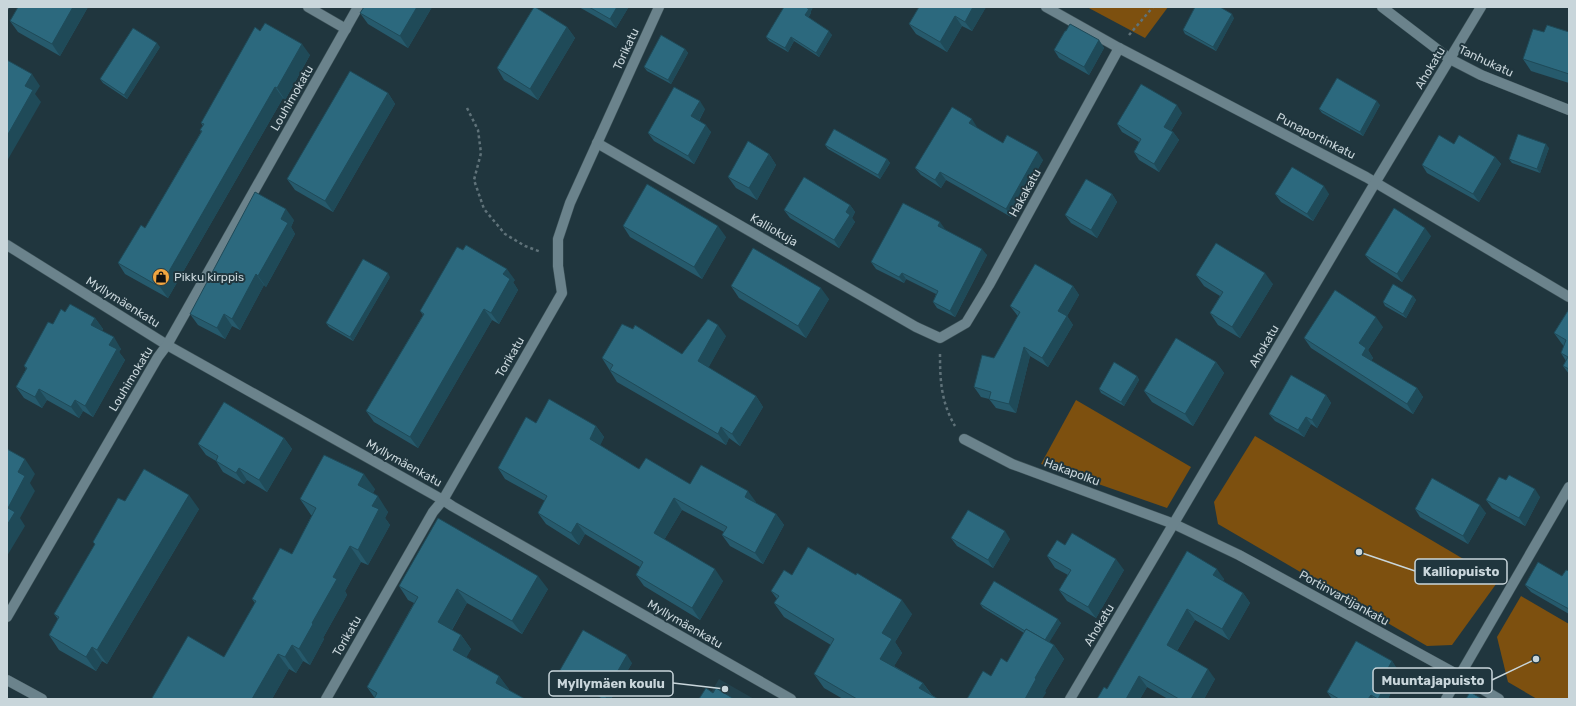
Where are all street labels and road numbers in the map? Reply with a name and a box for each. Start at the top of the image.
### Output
street label: Torikatu [610,26,642,72]
street label: Tanhukatu [1456,42,1516,80]
street label: Ahokatu [1412,44,1448,92]
street label: Louhimokatu [268,63,316,133]
street label: Punaportinkatu [1274,110,1358,162]
street label: Hakakatu [1006,167,1044,219]
street label: Kalliokuja [748,211,800,249]
street label: Myllymäenkatu [83,274,163,330]
street label: Ahokatu [1246,322,1282,370]
street label: Torikatu [493,334,527,380]
street label: Louhimokatu [106,344,156,414]
street label: Myllymäenkatu [364,436,444,490]
street label: Hakapolku [1042,455,1102,489]
street label: Portinvartijankatu [1297,568,1391,628]
street label: Myllymäenkatu [645,597,725,651]
street label: Ahokatu [1081,601,1117,649]
street label: Torikatu [330,613,364,659]

